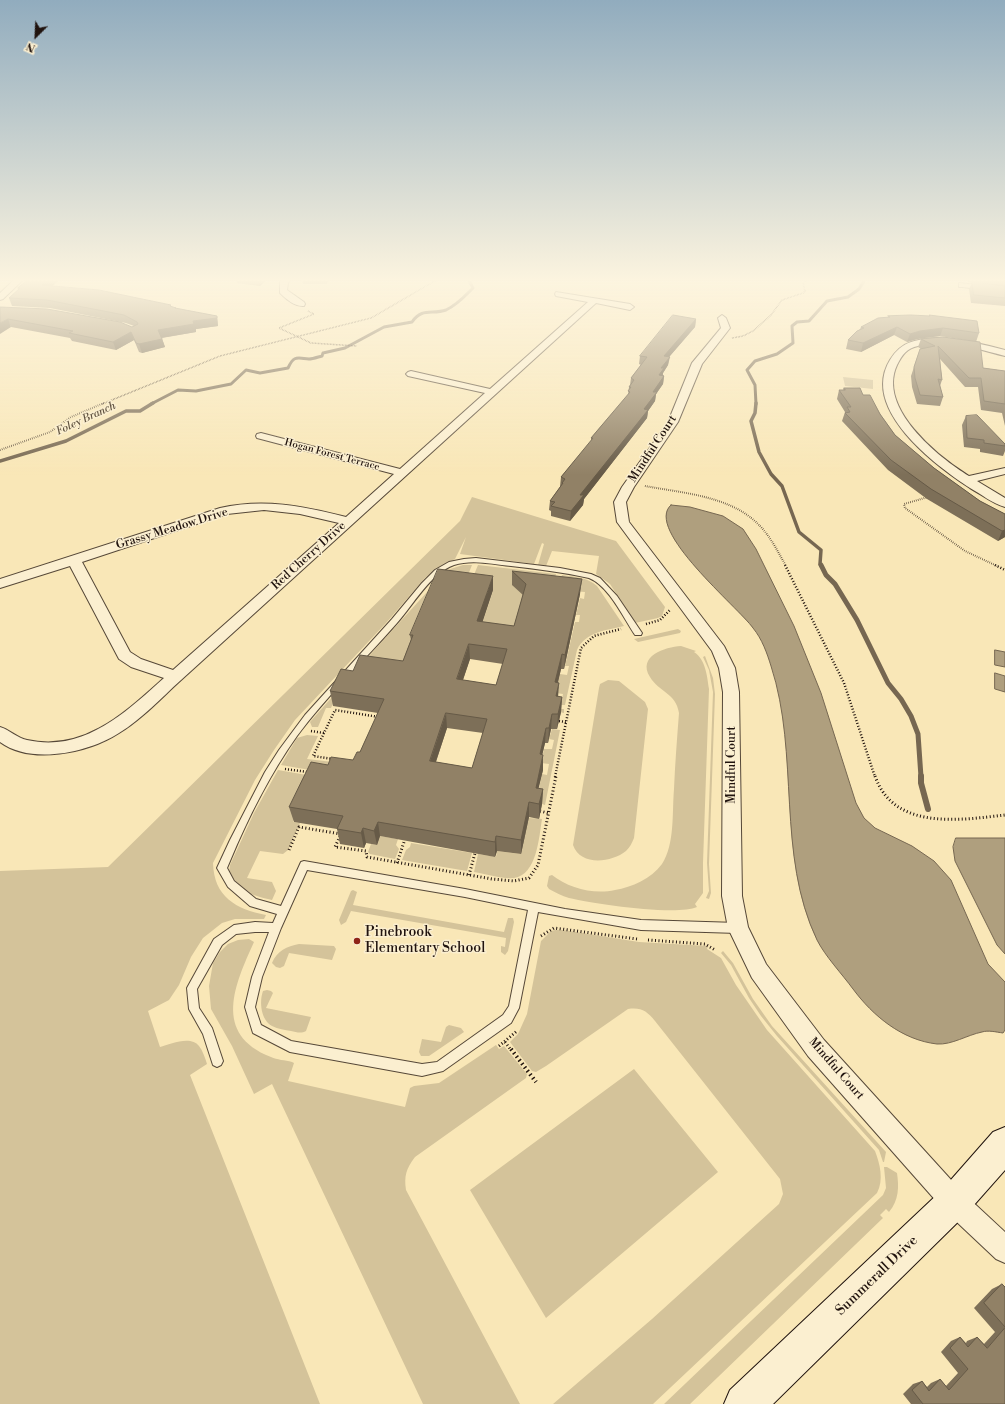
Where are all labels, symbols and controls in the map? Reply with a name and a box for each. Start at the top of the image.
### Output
north arrow [16,16,56,56]
text: N [24,39,38,55]
water label: Foley Branch [54,399,118,439]
street label: Mindful Court [626,413,680,485]
street label: Hogan Forest Terrace [283,437,381,473]
street label: Grassy Meadow Drive [114,505,230,553]
street label: Red Cherry Drive [269,519,349,593]
street label: Mindful Court [725,726,739,804]
place label: Pinebrook Elementary School [365,925,485,958]
marker: Pinebrook Elementary School [352,936,362,946]
street label: Mindful Court [805,1035,867,1103]
street label: Summerall Drive [832,1233,922,1319]

